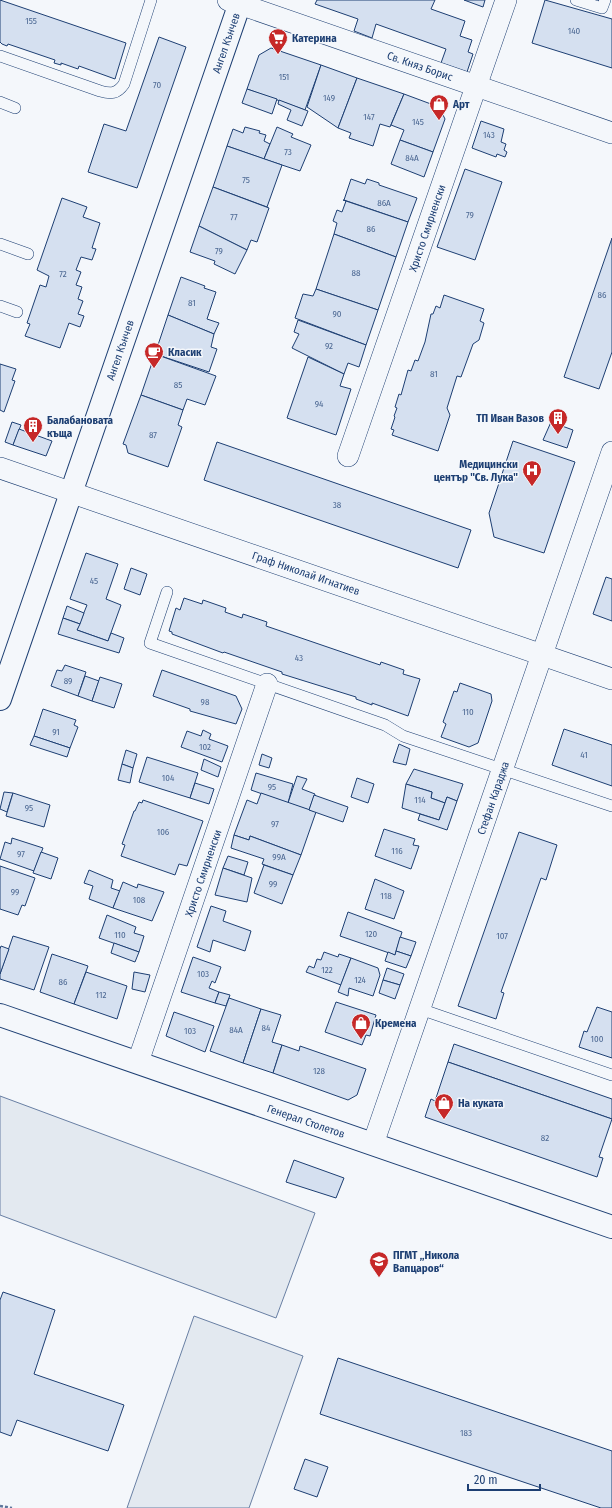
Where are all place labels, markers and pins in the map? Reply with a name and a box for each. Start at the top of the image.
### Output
supermarket icon: Катерина [267,27,289,55]
place label: Катерина [292,32,337,45]
shop icon: Арт [428,93,450,121]
place label: Арт [452,98,470,111]
cafe icon: Класик [143,341,165,369]
place label: Класик [168,346,202,359]
building icon: ТП Иван Вазов [547,407,569,435]
place label: ТП Иван Вазов [476,412,544,425]
place label: Балабановата къща [47,414,113,440]
building icon: Балабановата къща [22,415,44,443]
place label: Медицински център "Св. Лука" [434,458,518,484]
hospital icon: Медицински център "Св. Лука" [521,459,543,487]
shop icon: Кремена [350,1012,372,1040]
place label: Кремена [375,1017,417,1030]
shop icon: На куката [433,1092,455,1120]
place label: На куката [458,1097,504,1110]
place label: ПГМТ „Никола Вапцаров“ [393,1249,460,1275]
school or university icon: ПГМТ „Никола Вапцаров“ [368,1250,390,1278]

